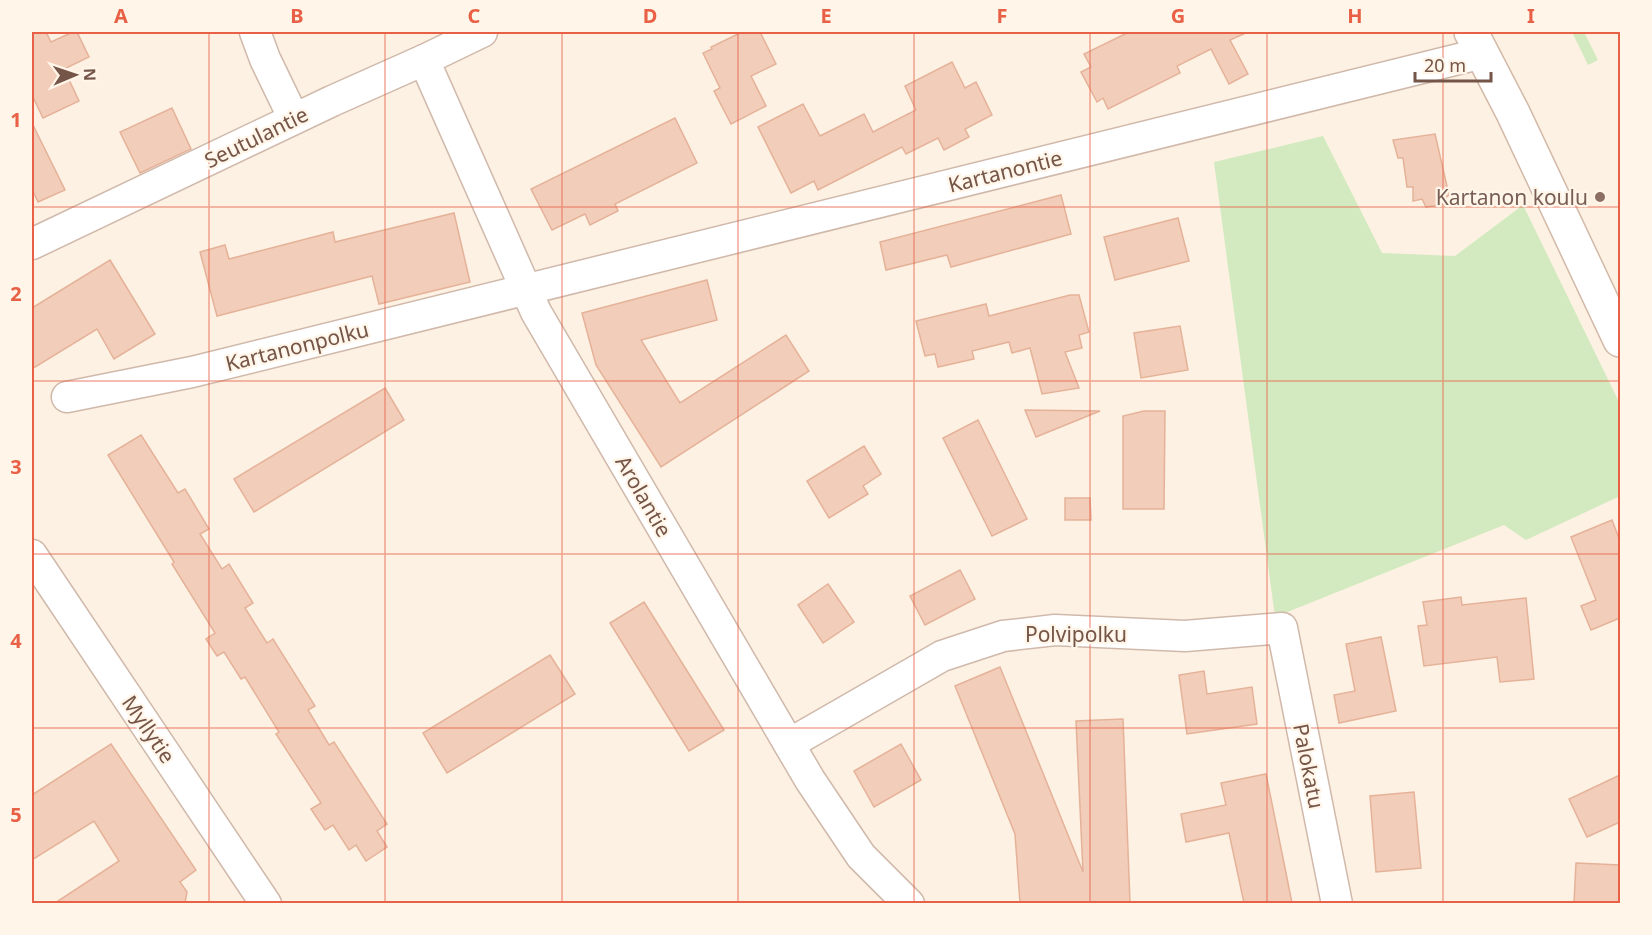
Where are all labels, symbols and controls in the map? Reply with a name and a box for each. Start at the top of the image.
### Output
text: A [114,2,128,29]
text: B [290,2,304,29]
text: C [468,2,481,29]
text: D [643,2,657,29]
text: E [820,2,832,29]
text: F [997,2,1007,29]
text: G [1171,2,1185,29]
text: H [1347,2,1363,29]
text: I [1527,2,1535,29]
north arrow [45,45,105,105]
scale bar [1415,45,1492,83]
text: 20 m [1424,53,1466,77]
text: N [79,68,101,81]
street label: Seutulantie [200,100,312,174]
text: 1 [10,106,22,133]
street label: Kartanontie [945,143,1065,199]
place label: Kartanon koulu [1436,183,1588,211]
marker: Kartanon koulu [1593,190,1607,204]
text: 2 [10,280,22,307]
street label: Kartanonpolku [222,315,372,377]
street label: Arolantie [610,450,678,542]
text: 3 [10,453,22,480]
street label: Polvipolku [1025,620,1127,648]
text: 4 [10,627,22,654]
street label: Myllytie [116,690,182,768]
street label: Palokatu [1287,721,1331,811]
text: 5 [10,801,22,828]

